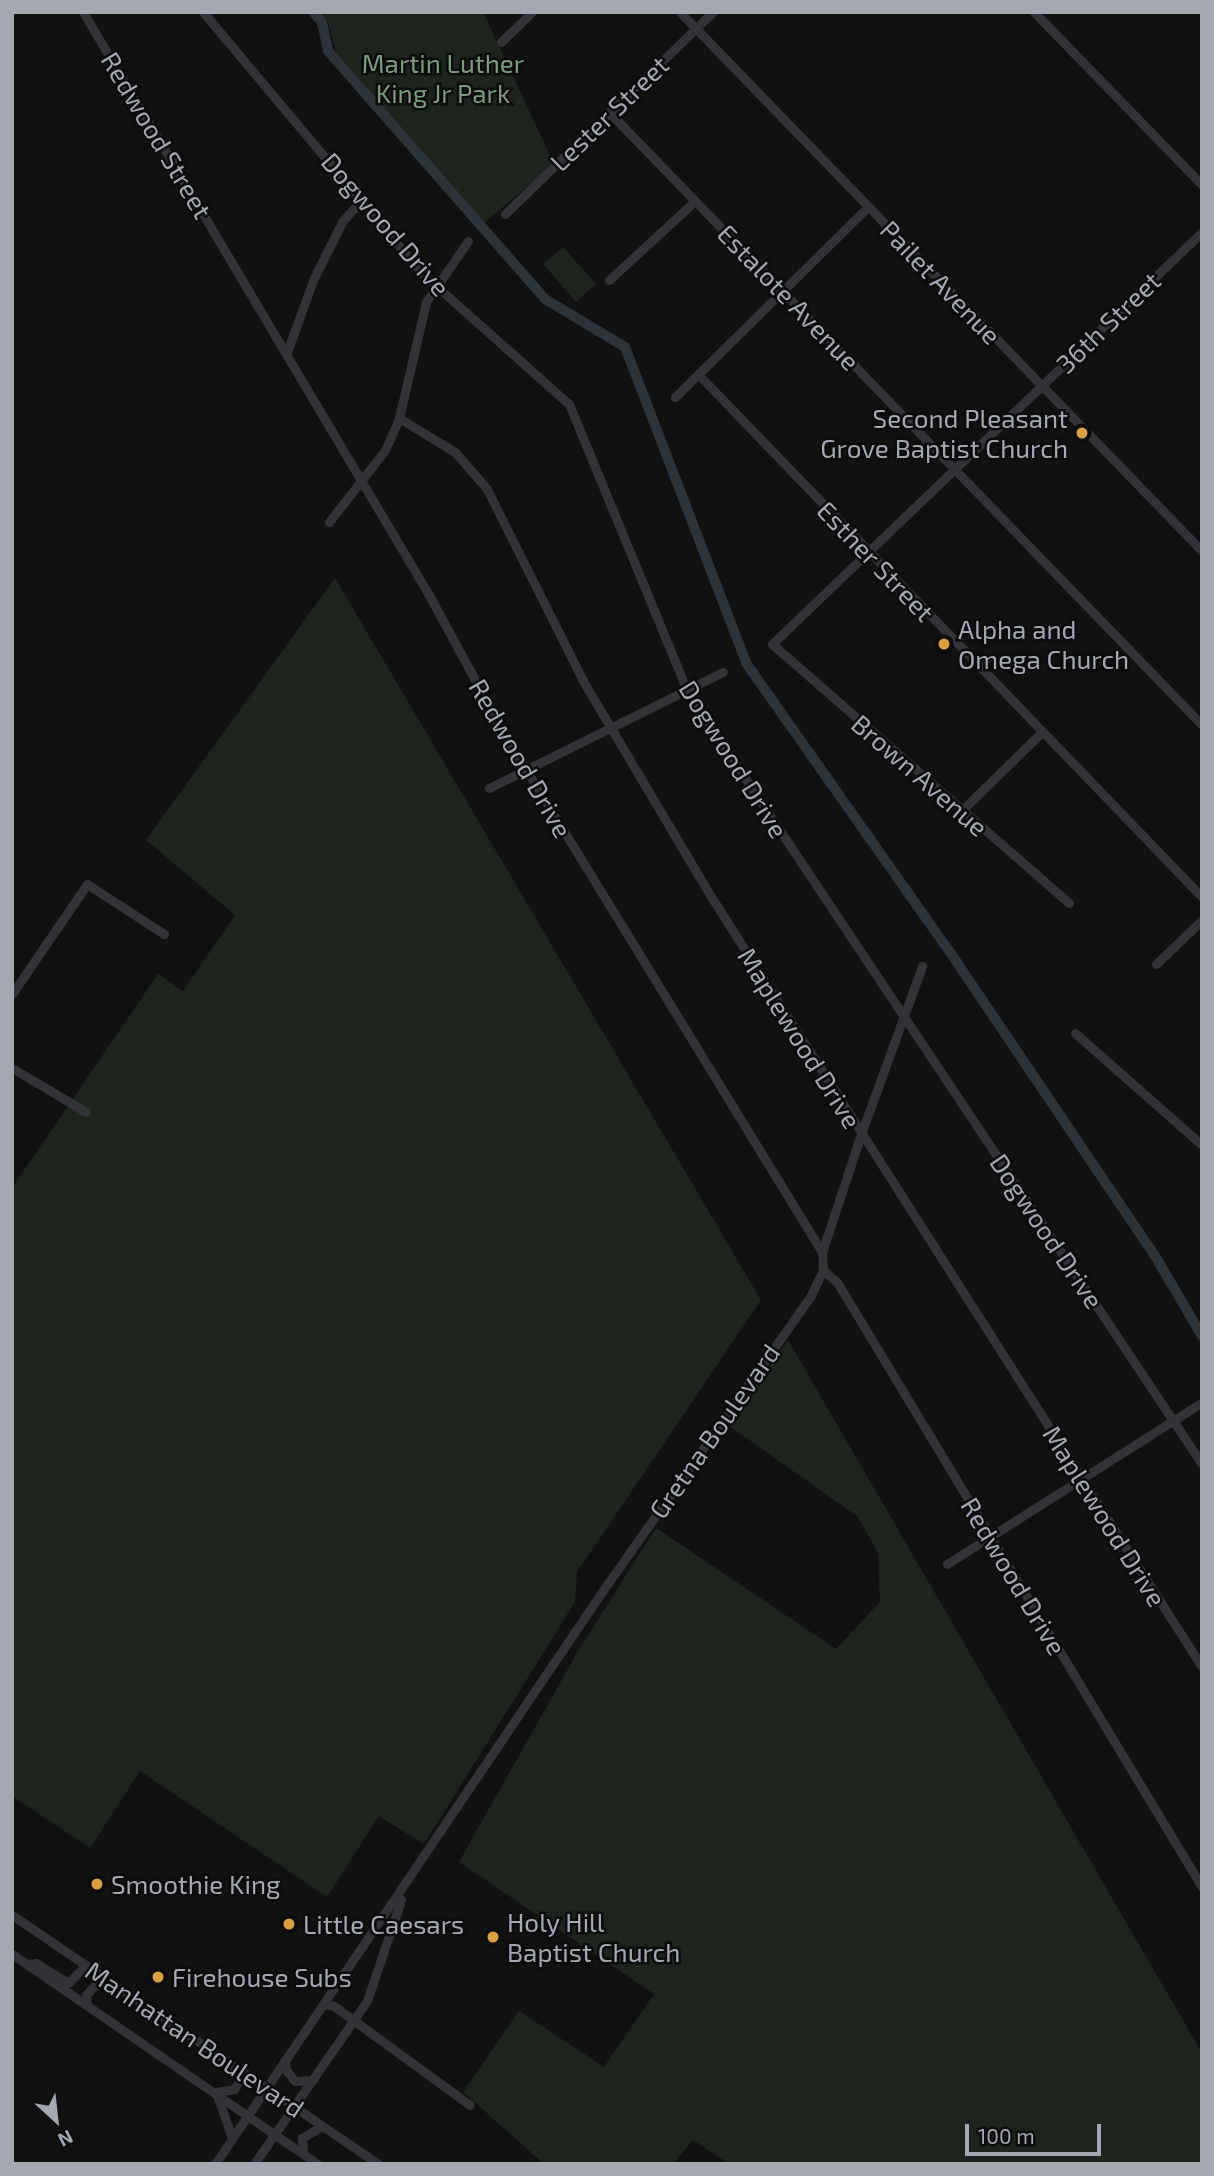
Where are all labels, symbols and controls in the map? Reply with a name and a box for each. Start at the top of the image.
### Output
street label: Redwood Street [95,46,219,224]
park label: Martin Luther King Jr Park [362,47,524,108]
street label: Lester Street [543,49,675,177]
street label: Dogwood Drive [315,146,457,302]
street label: Pailet Avenue [874,213,1008,351]
street label: Estalote Avenue [711,217,867,377]
street label: 36th Street [1050,265,1166,379]
place label: Second Pleasant Grove Baptist Church [820,402,1068,464]
marker: Second Pleasant Grove Baptist Church [1074,425,1090,441]
street label: Esther Street [811,494,941,628]
place label: Alpha and Omega Church [958,613,1129,674]
marker: Alpha and Omega Church [936,636,952,652]
street label: Redwood Drive [463,673,579,843]
street label: Dogwood Drive [673,674,795,844]
street label: Brown Avenue [845,707,995,843]
street label: Maplewood Drive [732,942,868,1134]
street label: Dogwood Drive [984,1148,1110,1314]
street label: Gretna Boulevard [642,1338,786,1524]
street label: Maplewood Drive [1037,1420,1173,1612]
street label: Redwood Drive [955,1492,1073,1660]
place label: Smoothie King [111,1868,281,1900]
marker: Smoothie King [89,1876,105,1892]
place label: Holy Hill Baptist Church [507,1906,680,1968]
place label: Little Caesars [303,1908,464,1940]
marker: Little Caesars [281,1916,297,1932]
marker: Holy Hill Baptist Church [485,1929,501,1945]
street label: Manhattan Boulevard [80,1954,310,2124]
place label: Firehouse Subs [172,1961,352,1993]
marker: Firehouse Subs [150,1969,166,1985]
north arrow [21,2085,91,2155]
scale bar [969,2110,1106,2154]
text: 100 m [978,2123,1035,2148]
text: N [54,2126,77,2153]

